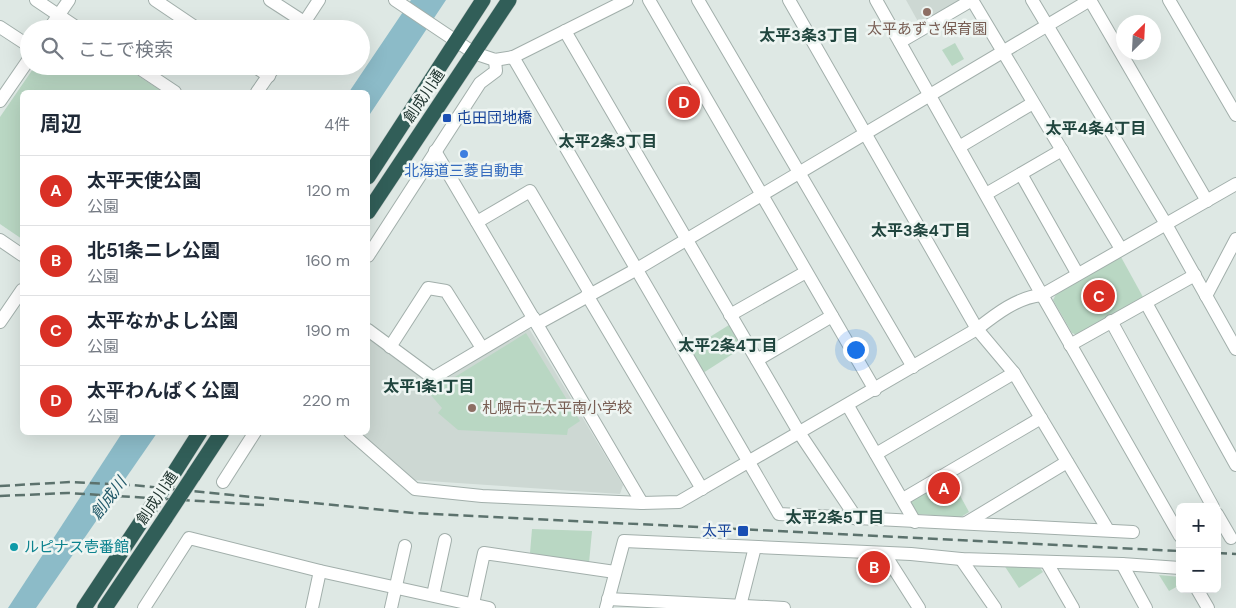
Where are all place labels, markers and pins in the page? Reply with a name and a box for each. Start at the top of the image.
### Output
marker: 太平あずさ保育園 [921,6,933,18]
place label: 太平あずさ保育園 [867,19,987,39]
pin: D [668,83,700,121]
place label: 屯田団地橋 [457,108,532,128]
marker: 屯田団地橋 [441,112,453,124]
marker: 北海道三菱自動車 [458,148,470,160]
place label: 北海道三菱自動車 [404,161,524,181]
pin: C [1083,277,1115,315]
place label: 札幌市立太平南小学校 [482,398,632,418]
marker: 札幌市立太平南小学校 [466,402,478,414]
pin: A [928,469,960,507]
place label: 太平 [702,521,732,541]
marker: 太平 [736,524,750,538]
place label: ルピナス壱番館 [24,537,129,557]
marker: ルピナス壱番館 [8,541,20,553]
pin: B [858,548,890,586]

